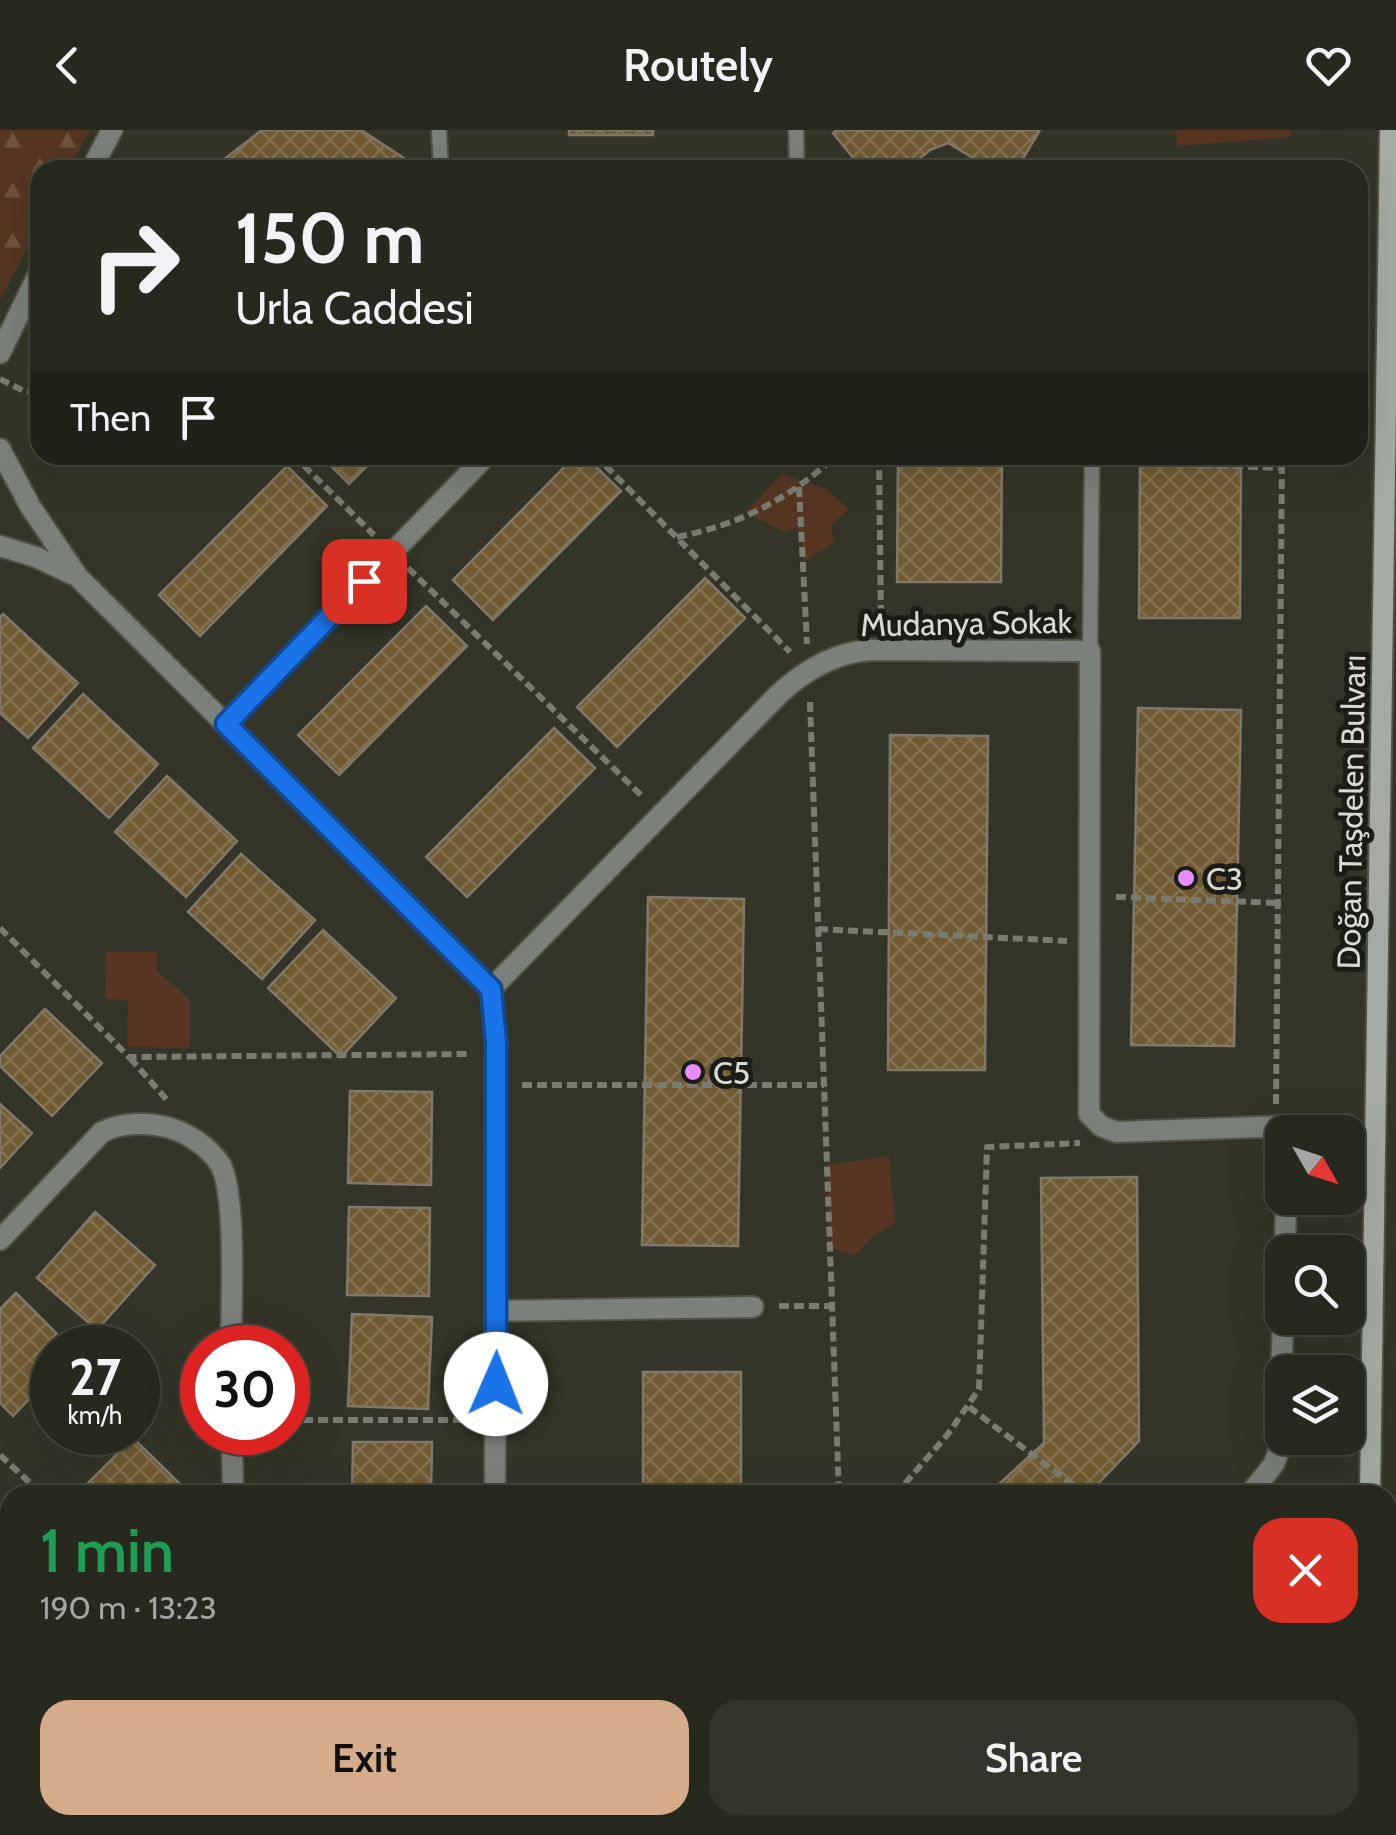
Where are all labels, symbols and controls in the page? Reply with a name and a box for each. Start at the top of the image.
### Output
icon: back [40,38,95,93]
text: Routely [623,38,773,92]
icon: heart [1301,38,1356,93]
text: 150 m [235,195,424,281]
icon: right [70,200,200,330]
text: Urla Caddesi [235,281,474,335]
icon: arrive [171,390,226,445]
text: Then [70,394,151,441]
pin [322,539,407,624]
icon: arrive [337,554,392,609]
street label: Mudanya Sokak [860,602,1073,644]
street label: Doğan Taşdelen Bulvarı [1329,654,1373,970]
place label: C3 [1206,859,1243,898]
marker: C3 [1175,867,1197,889]
place label: C5 [713,1053,750,1092]
marker: C5 [682,1061,704,1083]
north arrow [1265,1115,1365,1215]
map controls [1265,1115,1365,1455]
button: search [1265,1235,1365,1335]
speed limit sign: 30 [180,1325,310,1455]
position arrow [444,1332,548,1436]
text: 27 [69,1347,121,1408]
button: layers [1265,1355,1365,1455]
text: km/h [68,1400,122,1430]
text: 1 min [40,1514,174,1587]
button: close [1253,1518,1358,1623]
text: 190 m · 13:23 [40,1588,217,1627]
button: Exit [40,1700,689,1815]
button: Share [709,1700,1358,1815]

